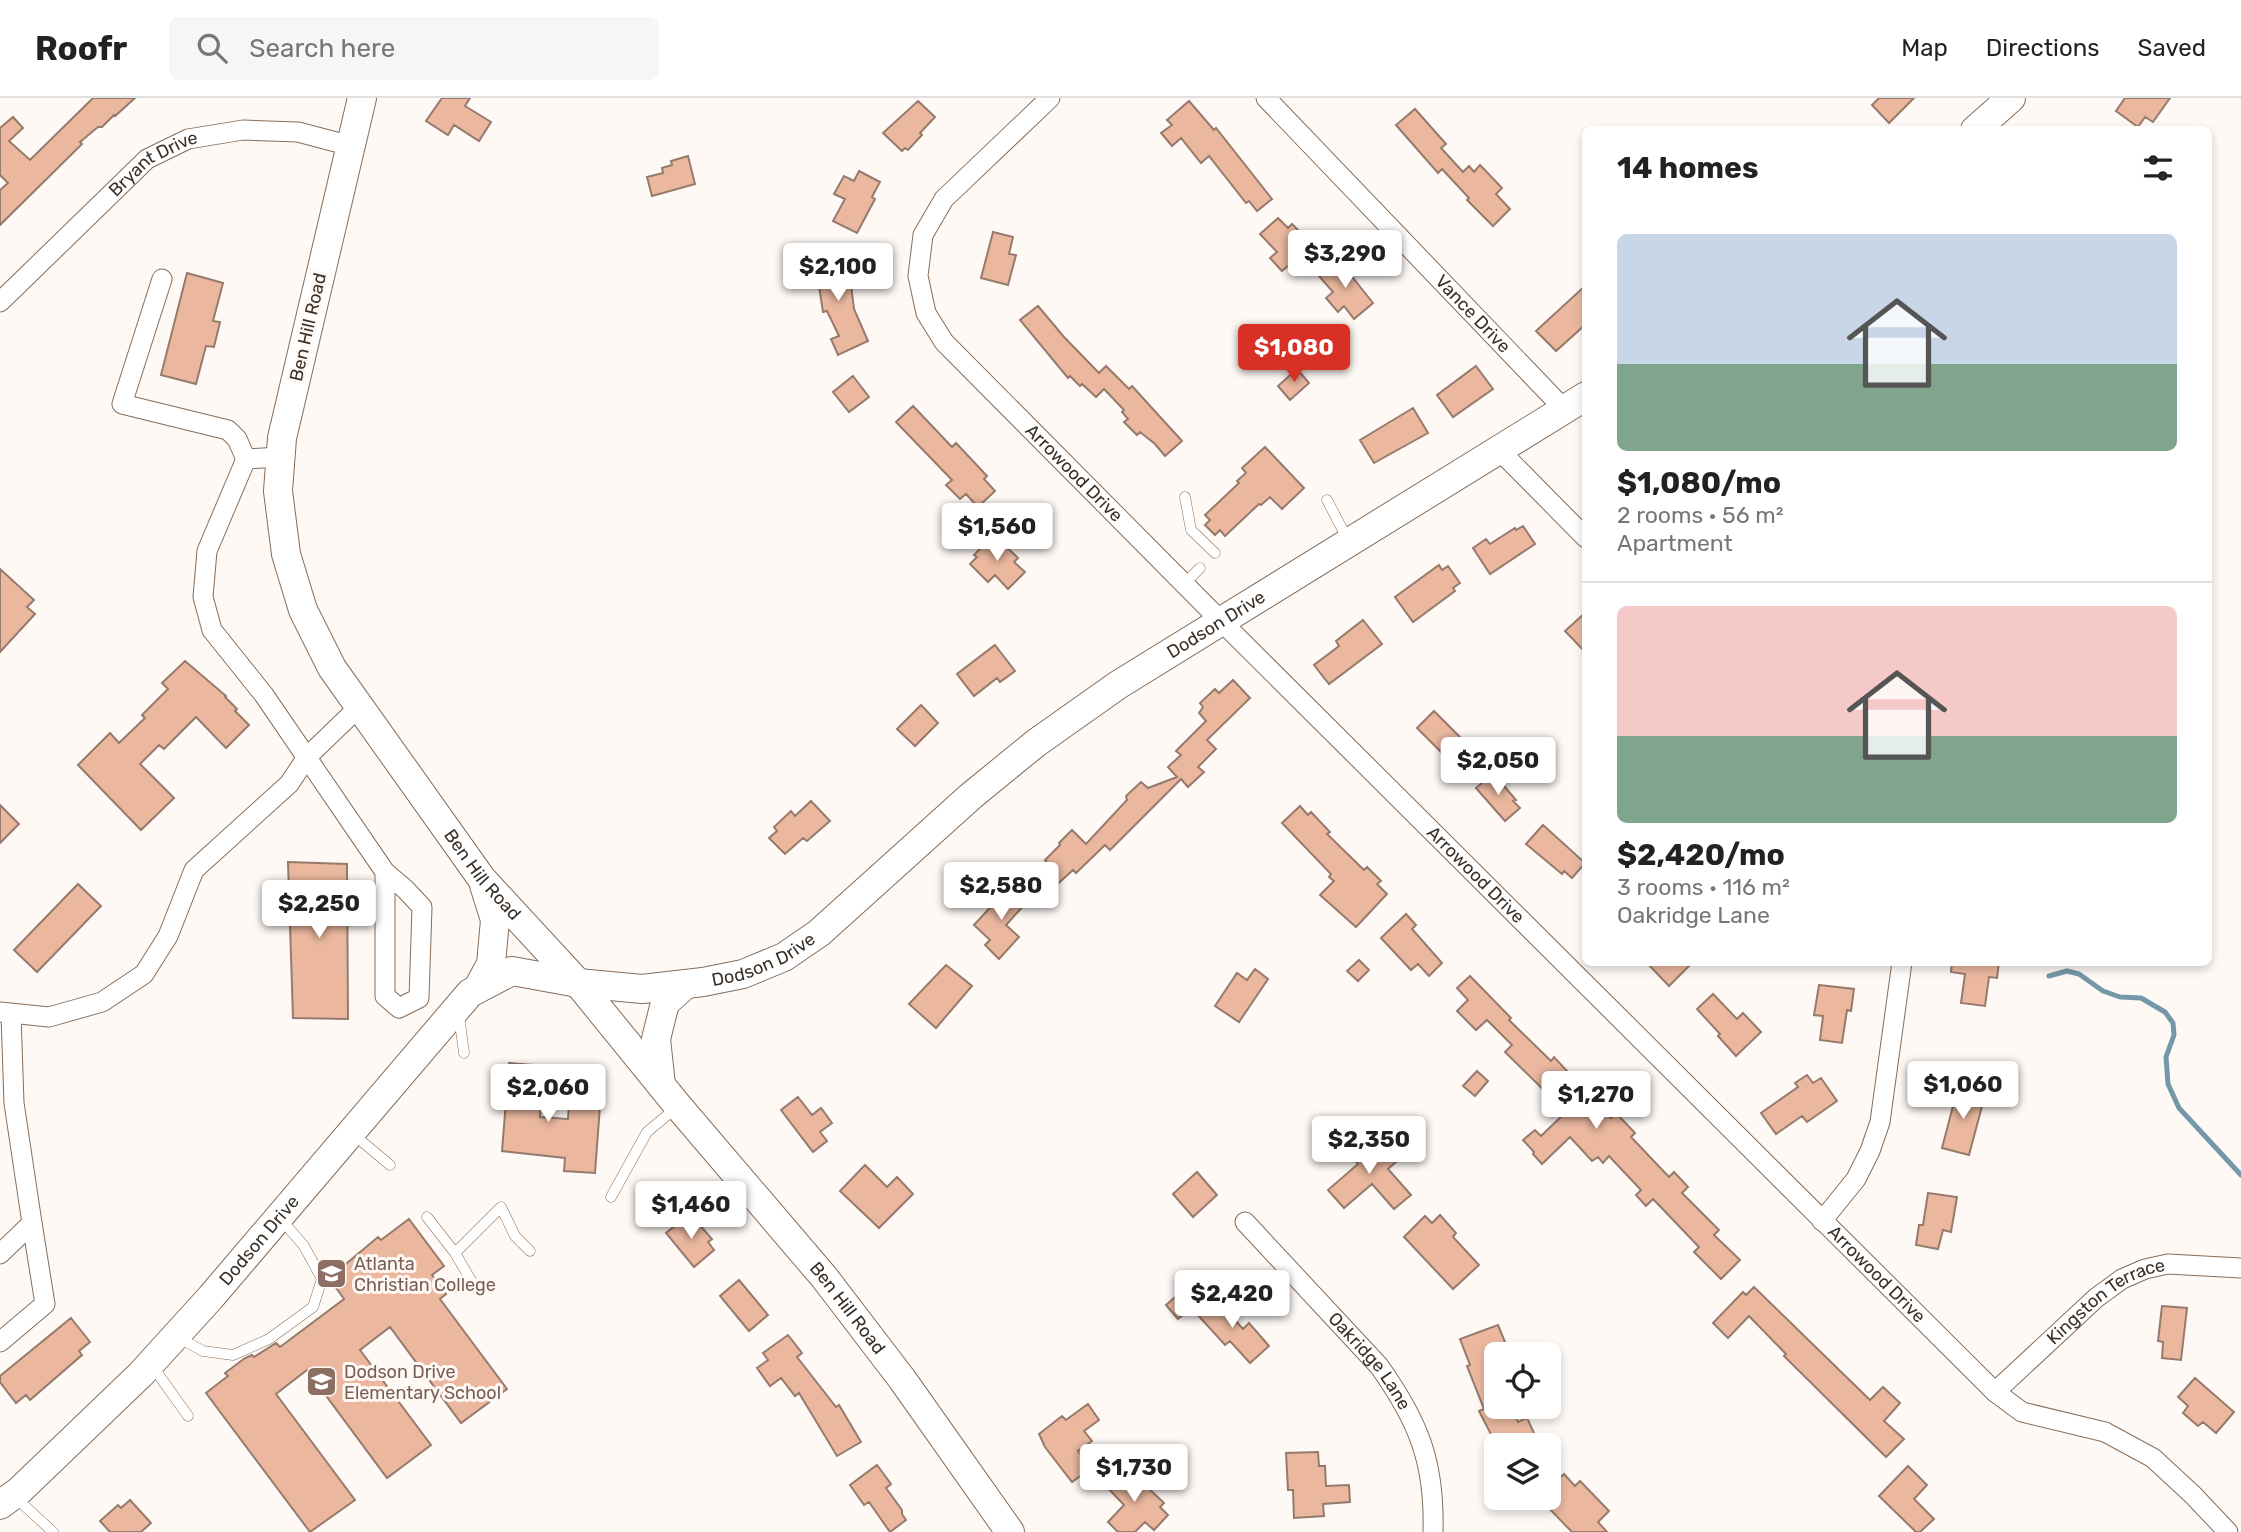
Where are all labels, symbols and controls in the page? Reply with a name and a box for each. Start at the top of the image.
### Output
search box [169,17,659,80]
text: Roofr [35,29,127,68]
icon: search [193,29,231,67]
text: Search here [249,33,395,64]
text: Map [1901,34,1948,62]
text: Directions [1986,34,2099,62]
text: Saved [2137,34,2206,62]
street label: Bryant Drive [104,127,199,201]
icon: filters [2139,149,2177,187]
text: 14 homes [1617,150,1759,186]
pin: $3,290 [1288,230,1402,290]
text: $3,290 [1304,239,1386,267]
pin: $2,100 [781,244,895,303]
text: $2,100 [799,252,877,280]
street label: Vance Drive [1431,270,1515,357]
street label: Ben Hill Road [285,271,331,383]
icon: home [1834,280,1960,406]
pin: $1,080 [1237,324,1351,384]
text: $1,080 [1254,333,1334,361]
street label: Arrowood Drive [1021,419,1127,527]
text: $1,080/mo [1617,465,1781,501]
text: 2 rooms · 56 m² [1617,501,1784,529]
pin: $1,560 [940,504,1054,563]
text: $1,560 [958,512,1036,540]
text: Apartment [1617,529,1733,557]
street label: Dodson Drive [1163,586,1269,663]
icon: home [1834,652,1960,778]
pin: $2,050 [1441,738,1555,797]
text: $2,050 [1457,746,1539,774]
street label: Arrowood Drive [1422,821,1529,928]
street label: Ben Hill Road [439,825,525,925]
text: $2,420/mo [1617,837,1785,873]
pin: $2,580 [944,862,1058,922]
text: $2,580 [960,871,1042,899]
text: 3 rooms · 116 m² [1617,873,1790,901]
pin: $2,250 [262,880,376,940]
text: $2,250 [278,889,360,917]
text: Oakridge Lane [1617,901,1770,929]
street label: Dodson Drive [710,928,819,991]
pin: $1,060 [1906,1062,2020,1121]
pin: $2,060 [491,1065,605,1124]
text: $1,060 [1923,1070,2003,1098]
pin: $1,270 [1539,1072,1653,1131]
text: $2,060 [507,1073,589,1101]
text: $1,270 [1558,1080,1634,1108]
pin: $2,350 [1312,1116,1426,1176]
text: $2,350 [1328,1125,1410,1153]
pin: $1,460 [634,1182,748,1241]
text: $1,460 [651,1190,731,1218]
street label: Dodson Drive [215,1191,304,1290]
street label: Arrowood Drive [1823,1221,1930,1327]
place label: Atlanta Christian College [354,1253,496,1296]
street label: Kingston Terrace [2042,1254,2167,1349]
school or university icon: Atlanta Christian College [314,1257,348,1291]
street label: Ben Hill Road [805,1257,890,1358]
pin: $2,420 [1175,1270,1289,1330]
text: $2,420 [1191,1279,1273,1307]
street label: Oakridge Lane [1324,1308,1416,1414]
map controls [1484,1342,1561,1510]
button: locate [1484,1342,1561,1419]
place label: Dodson Drive Elementary School [344,1361,501,1404]
school or university icon: Dodson Drive Elementary School [304,1365,338,1399]
button: layers [1484,1433,1561,1510]
pin: $1,730 [1077,1444,1191,1504]
text: $1,730 [1096,1453,1172,1481]

